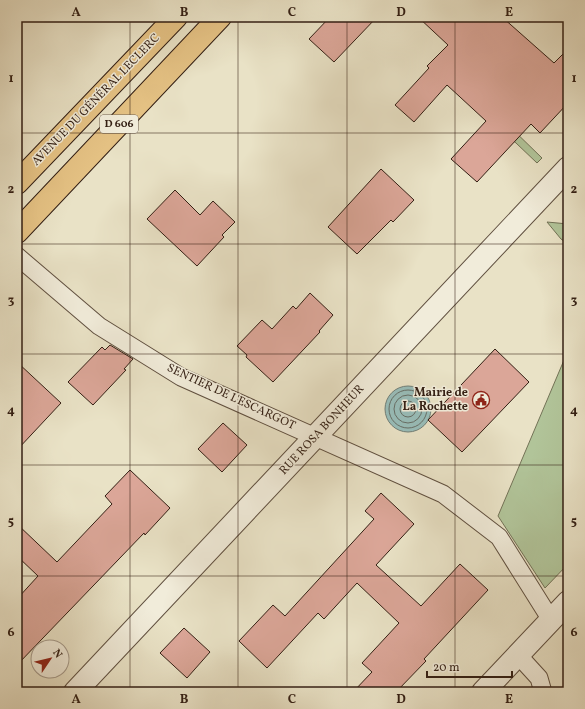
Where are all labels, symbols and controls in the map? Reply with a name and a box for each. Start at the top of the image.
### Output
text: A [71,4,81,22]
text: B [180,4,189,22]
text: C [288,4,296,22]
text: D [396,4,406,22]
text: E [505,4,513,22]
street label: AVENUE DU GÉNÉRAL LECLERC [28,30,164,169]
text: 1 [8,70,14,88]
text: 1 [571,70,577,88]
road number: D 606 [100,115,138,133]
text: 2 [8,181,15,199]
text: 2 [571,181,578,199]
text: 3 [8,292,15,310]
text: 3 [571,292,578,310]
street label: SENTIER DE L'ESCARGOT [164,360,298,434]
street label: RUE ROSA BONHEUR [276,381,368,479]
place label: Mairie de La Rochette [403,385,468,415]
public building icon: Mairie de La Rochette [471,390,491,410]
text: 4 [7,402,15,420]
text: 4 [570,402,578,420]
text: 5 [8,513,14,531]
text: 5 [571,513,577,531]
text: 6 [7,624,15,642]
text: 6 [570,624,578,642]
north arrow [30,639,70,679]
text: N [49,647,65,662]
scale bar [427,653,512,679]
text: 20 m [433,660,460,676]
text: A [71,691,81,709]
text: B [180,691,189,709]
text: C [288,691,296,709]
text: D [396,691,406,709]
text: E [505,691,513,709]

